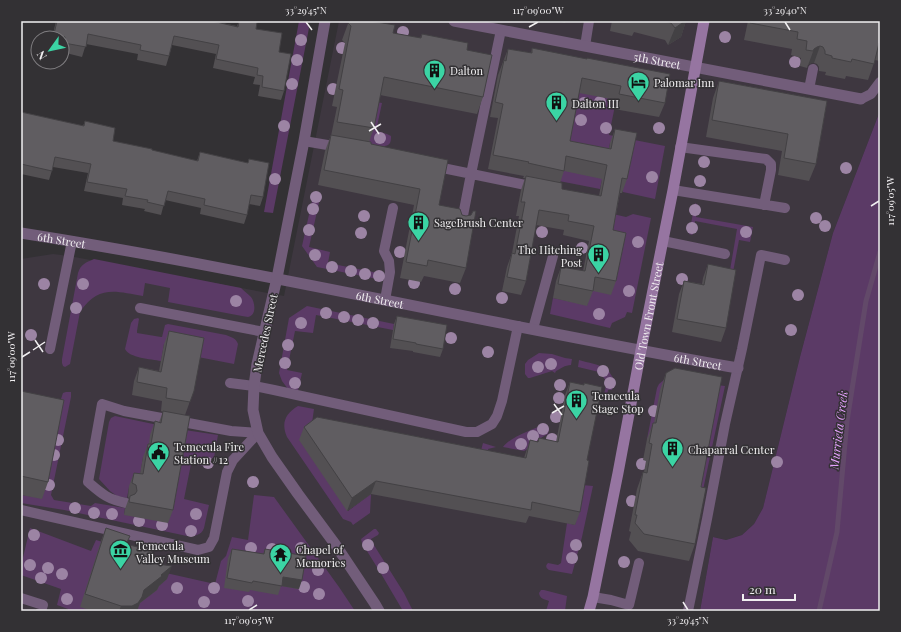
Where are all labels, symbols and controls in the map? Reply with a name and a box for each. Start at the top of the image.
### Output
text: 33°29'45"N [285,3,327,17]
text: 117°09'00"W [513,3,564,17]
text: 33°29'40"N [763,3,807,17]
north arrow [30,30,70,70]
text: N [33,48,50,63]
street label: 5th Street [633,48,682,72]
building icon: Dalton [422,57,448,90]
place label: Dalton [450,63,483,78]
hotel icon: Palomar Inn [626,69,652,102]
place label: Palomar Inn [654,75,715,90]
building icon: Dalton III [543,90,569,123]
place label: Dalton III [572,96,619,111]
text: 117°09'05"W [883,175,897,226]
building icon: SageBrush Center [405,209,431,242]
place label: SageBrush Center [434,215,523,230]
street label: 6th Street [36,228,87,251]
place label: The Hitching Post [518,242,582,270]
building icon: The Hitching Post [585,242,611,275]
street label: Old Town Front Street [630,260,666,371]
street label: 6th Street [355,287,405,311]
street label: Mercedes Street [249,292,281,374]
text: 117°09'00"W [4,331,18,383]
street label: 6th Street [673,349,723,373]
building icon: Temecula Stage Stop [563,388,589,421]
place label: Temecula Stage Stop [592,388,644,416]
water label: Murrieta Creek [825,390,851,471]
building icon: Chaparral Center [660,436,686,469]
public building icon: Temecula Fire Station #12 [146,439,172,472]
place label: Temecula Fire Station #12 [174,439,244,467]
place label: Chaparral Center [688,442,775,457]
museum icon: Temecula Valley Museum [107,538,133,571]
place label: Temecula Valley Museum [135,538,210,566]
temple icon: Chapel of Memories [267,542,293,575]
place label: Chapel of Memories [296,542,345,570]
scale bar [743,576,795,602]
text: 20 m [749,581,776,597]
text: 117°09'05"W [224,613,275,627]
text: 33°29'45"N [667,613,709,627]

